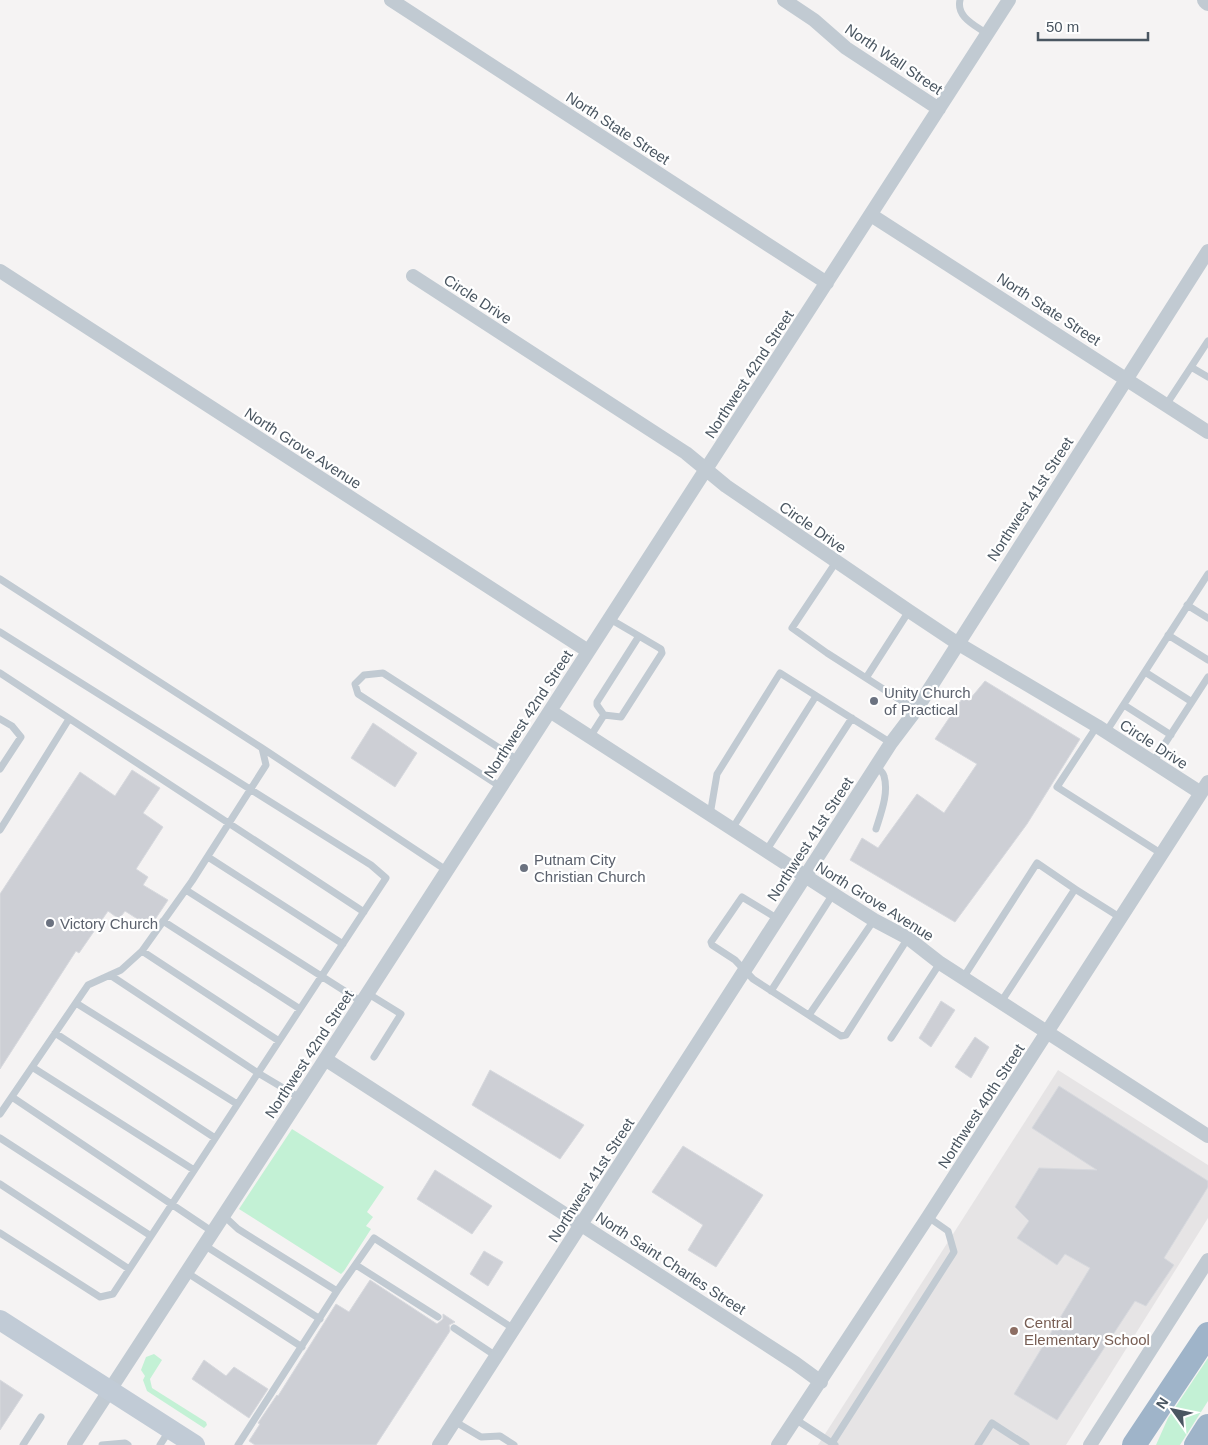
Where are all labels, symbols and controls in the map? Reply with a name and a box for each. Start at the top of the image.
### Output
scale bar [1038,10,1148,42]
text: 50 m [1046,18,1079,35]
street label: North Wall Street [842,20,947,98]
street label: North State Street [563,88,674,168]
street label: North State Street [994,269,1105,349]
street label: Circle Drive [441,271,515,327]
street label: Northwest 42nd Street [701,306,797,441]
street label: North Grove Avenue [241,404,365,492]
street label: Northwest 41st Street [984,433,1077,564]
street label: Circle Drive [776,498,850,556]
street label: Northwest 42nd Street [480,646,576,781]
place label: Unity Church of Practical [884,684,971,718]
marker: Unity Church of Practical [868,695,880,707]
street label: Circle Drive [1117,716,1191,772]
street label: Northwest 41st Street [764,773,857,904]
place label: Putnam City Christian Church [534,851,646,885]
street label: North Grove Avenue [813,858,937,944]
marker: Putnam City Christian Church [518,862,530,874]
place label: Victory Church [60,915,158,932]
marker: Victory Church [44,917,56,929]
street label: Northwest 42nd Street [261,986,357,1121]
street label: Northwest 40th Street [934,1040,1028,1171]
street label: Northwest 41st Street [545,1114,638,1245]
street label: North Saint Charles Street [593,1208,750,1318]
place label: Central Elementary School [1024,1314,1150,1348]
marker: Central Elementary School [1008,1325,1020,1337]
north arrow [1148,1385,1198,1435]
text: N [1153,1394,1172,1412]

